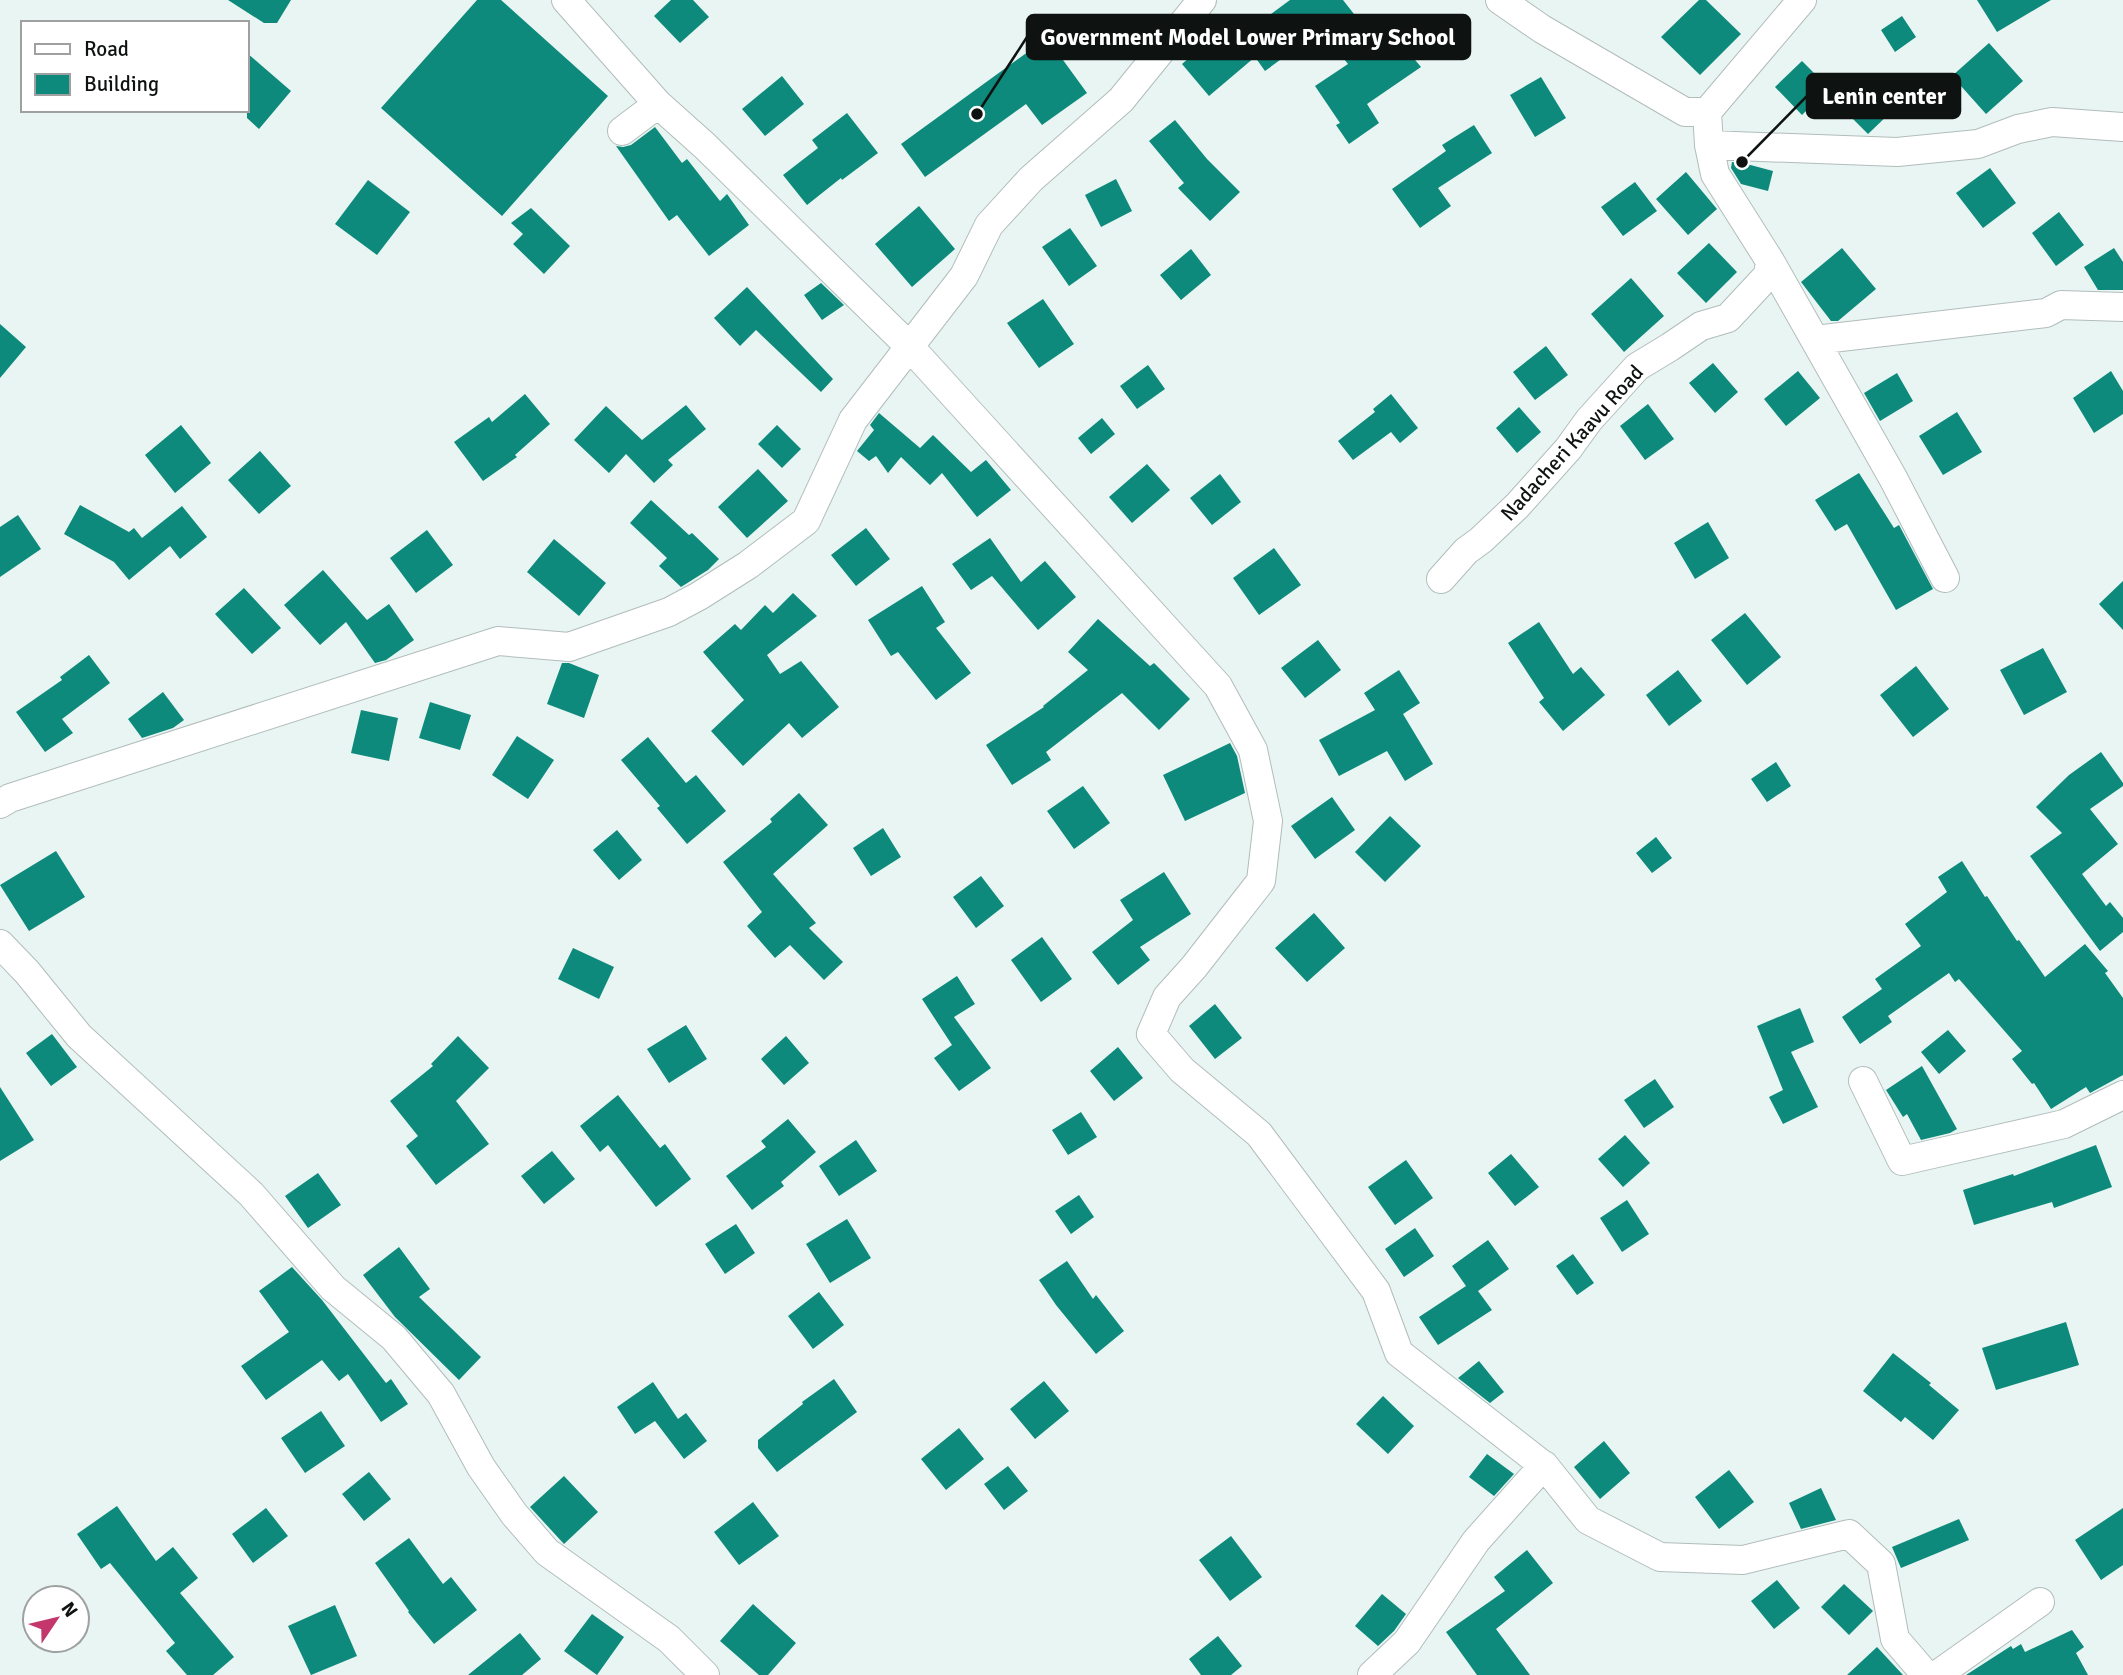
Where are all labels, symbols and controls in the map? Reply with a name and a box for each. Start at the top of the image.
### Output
callout: Government Model Lower Primary School [1027,15,1470,59]
legend [21,21,248,112]
text: Government Model Lower Primary School [1041,23,1455,52]
text: Road [84,36,129,62]
text: Building [84,71,159,97]
callout: Lenin center [1807,74,1960,118]
text: Lenin center [1822,82,1947,111]
street label: Nadacheri Kaavu Road [1495,360,1649,526]
north arrow [21,1584,91,1654]
text: N [55,1598,83,1622]

